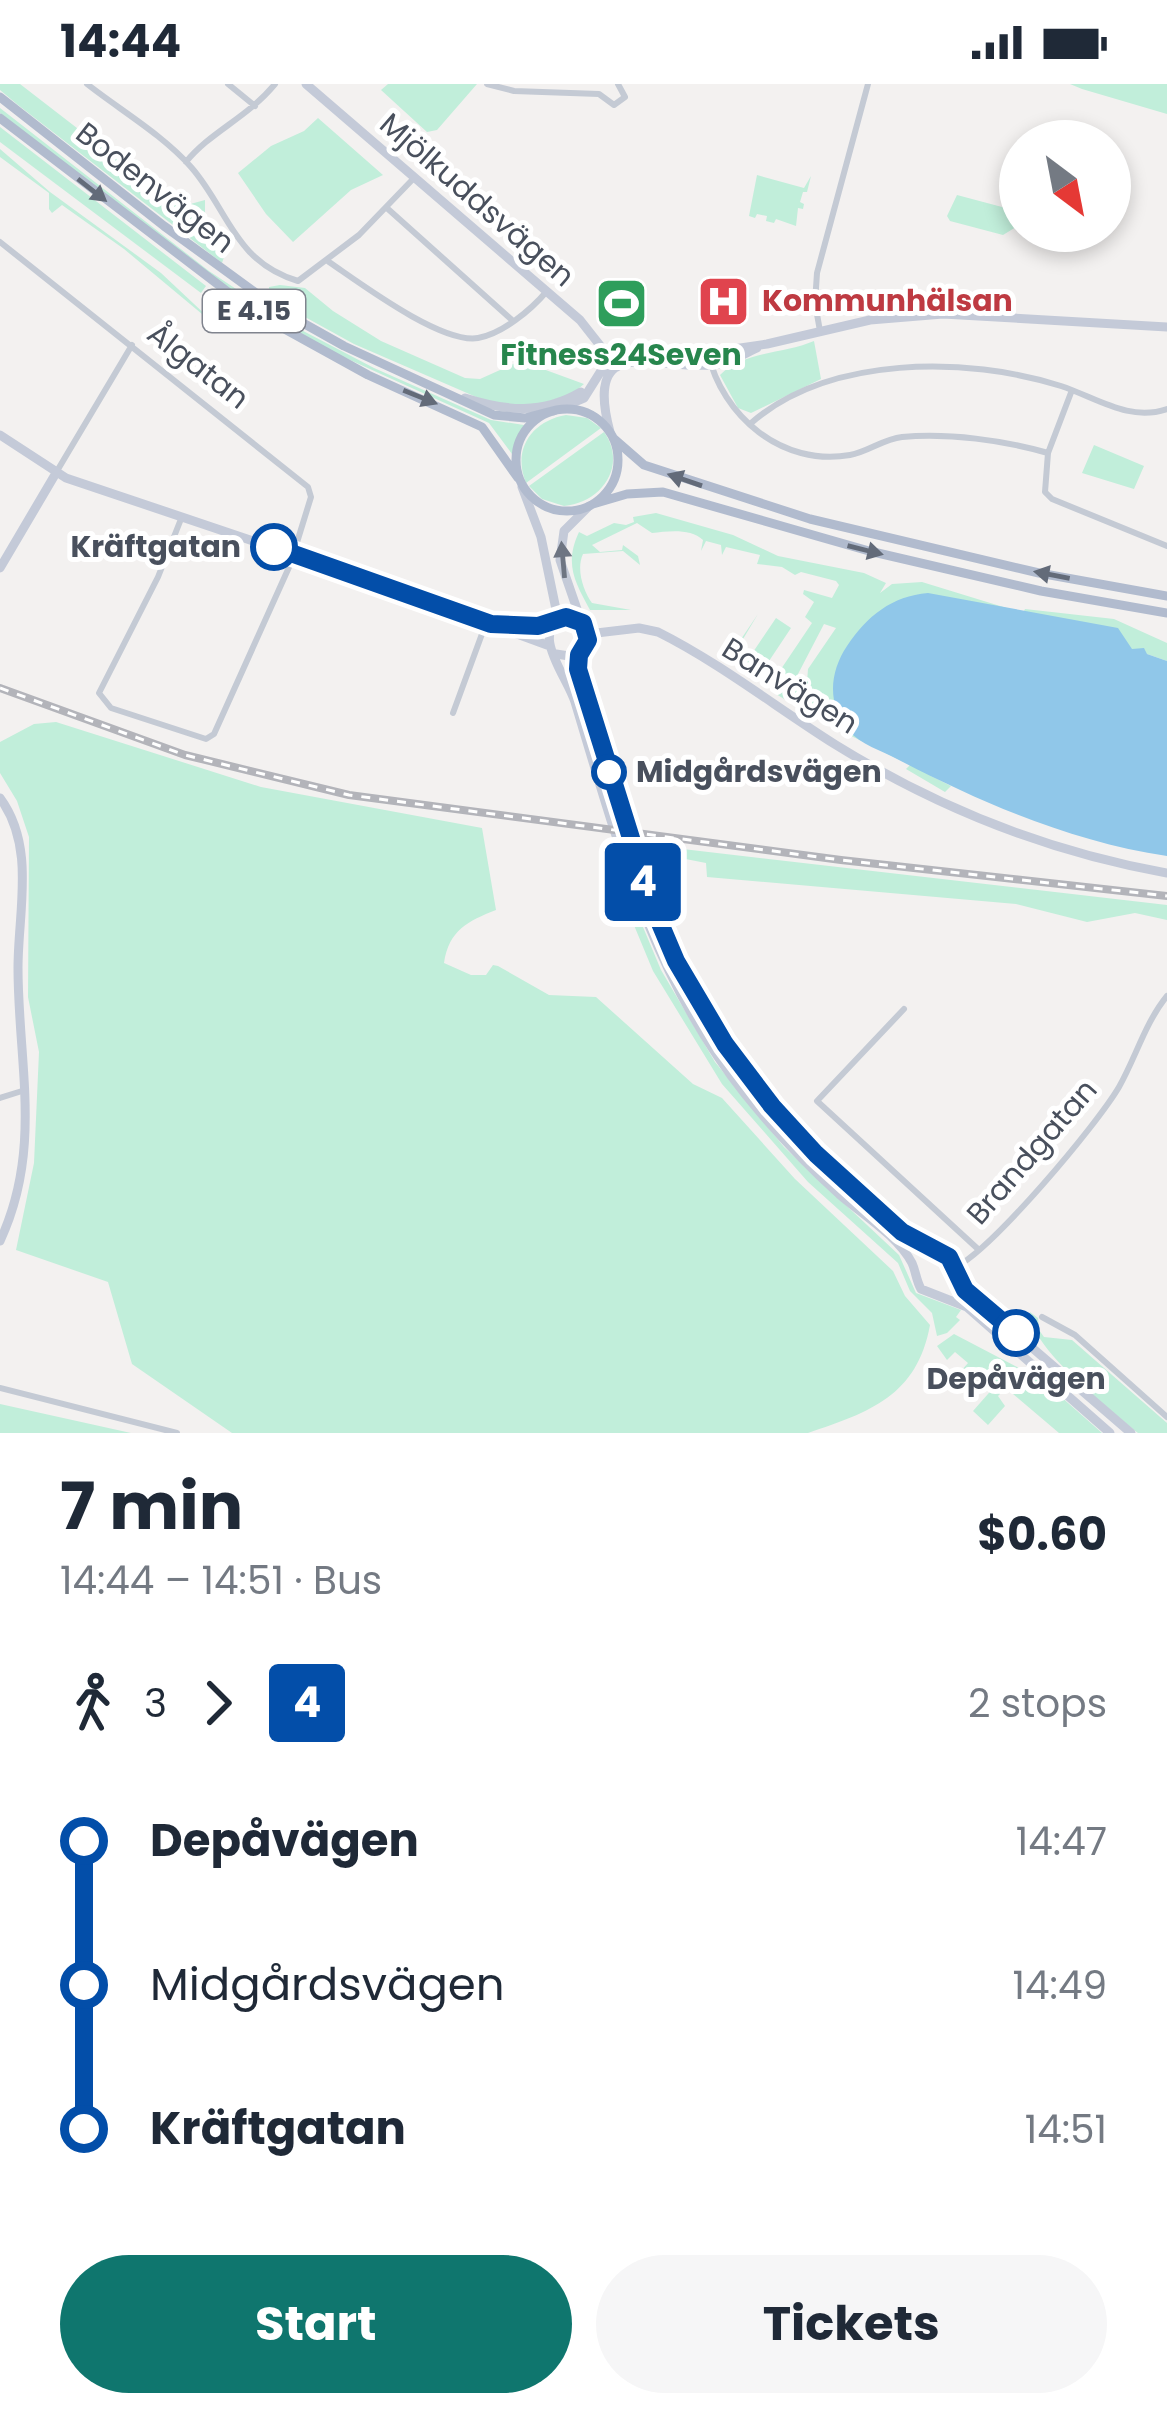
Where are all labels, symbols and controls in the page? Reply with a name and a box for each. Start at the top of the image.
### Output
text: 14:44 [60,10,181,73]
street label: Mjölkuddsvägen [370,103,584,297]
street label: Bodenvägen [67,112,244,263]
north arrow [999,120,1131,252]
map controls [999,120,1131,252]
one-way arrow [77,177,108,202]
hospital icon: Kommunhälsan [695,273,751,329]
sports icon: Fitness24Seven [593,275,649,331]
place label: Kommunhälsan [762,279,1013,322]
road number: E 4.15 [203,290,305,332]
street label: Ålgatan [138,312,258,419]
place label: Fitness24Seven [500,333,742,376]
one-way arrow [403,388,439,407]
one-way arrow [667,470,703,488]
place label: Kräftgatan [70,525,241,568]
marker: Kräftgatan [252,525,296,569]
one-way arrow [553,541,572,579]
one-way arrow [847,541,884,560]
one-way arrow [1032,565,1070,584]
street label: Banvägen [714,627,867,744]
place label: Midgårdsvägen [636,750,882,793]
marker: Midgårdsvägen [593,756,625,788]
line badge: 4 [604,843,682,921]
text: 4 [629,852,657,911]
street label: Brandgatan [956,1070,1107,1234]
marker: Depåvägen [994,1311,1038,1355]
place label: Depåvägen [926,1357,1106,1400]
text: 7 min [60,1460,243,1552]
text: $0.60 [977,1503,1107,1566]
text: 14:44 – 14:51 · Bus [60,1553,382,1608]
icon: walk [60,1670,126,1736]
icon: forward [185,1670,251,1736]
text: 4 [293,1673,321,1732]
text: 3 [144,1676,167,1731]
text: 2 stops [968,1676,1107,1731]
text: Depåvägen [150,1809,419,1872]
text: 14:47 [1016,1814,1107,1869]
text: Midgårdsvägen [150,1953,505,2016]
text: 14:49 [1013,1958,1107,2013]
text: Kräftgatan [150,2097,406,2160]
text: 14:51 [1025,2102,1107,2157]
button: Start [60,2255,572,2393]
button: Tickets [596,2255,1107,2393]

